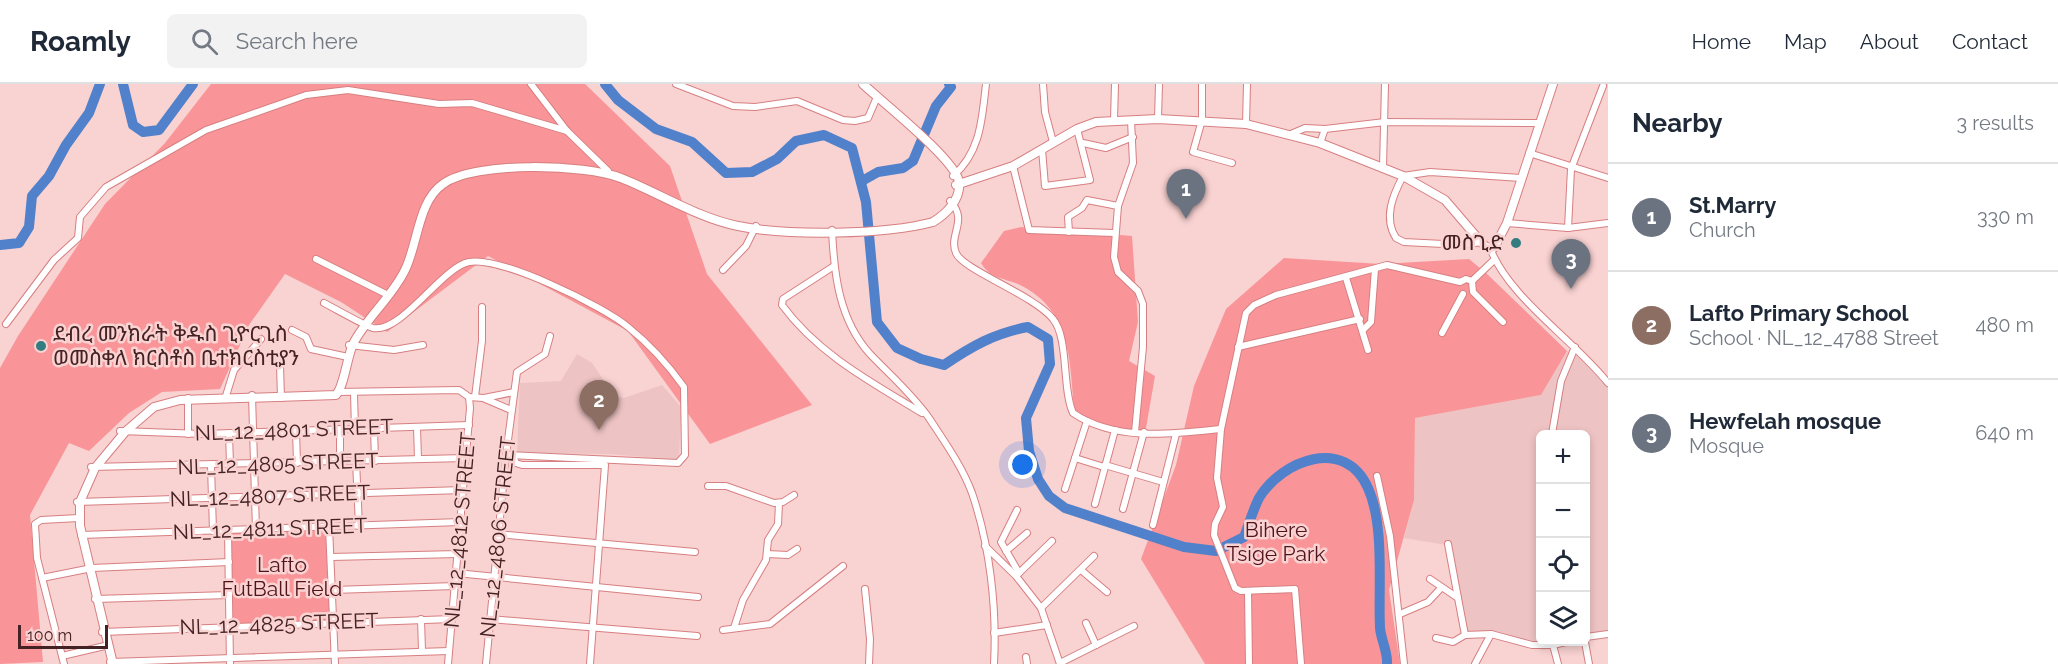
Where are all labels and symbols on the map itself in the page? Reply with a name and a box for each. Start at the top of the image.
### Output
pin: 1 [1166,170,1206,219]
place label: መስጊድ [1441,230,1504,255]
marker: መስጊድ [1509,236,1523,250]
pin: 3 [1552,240,1590,289]
place label: ደብረ መንክራት ቅዱስ ጊዮርጊስ ወመስቀለ ክርስቶስ ቤተክርስቲያን [53,321,299,370]
marker: ደብረ መንክራት ቅዱስ ጊዮርጊስ ወመስቀለ ክርስቶስ ቤተክርስቲያን [34,339,48,353]
pin: 2 [580,380,618,430]
street label: NL_12_4801 STREET [194,414,394,445]
street label: NL_12_4812 STREET [438,431,481,629]
street label: NL_12_4806 STREET [474,435,521,639]
street label: NL_12_4805 STREET [177,447,379,480]
your location [1008,450,1037,479]
street label: NL_12_4807 STREET [169,479,371,511]
street label: NL_12_4811 STREET [172,513,368,544]
park label: Bihere Tsige Park [1227,517,1325,566]
park label: Lafto FutBall Field [222,552,342,601]
street label: NL_12_4825 STREET [179,608,379,639]
scale bar [18,622,108,650]

